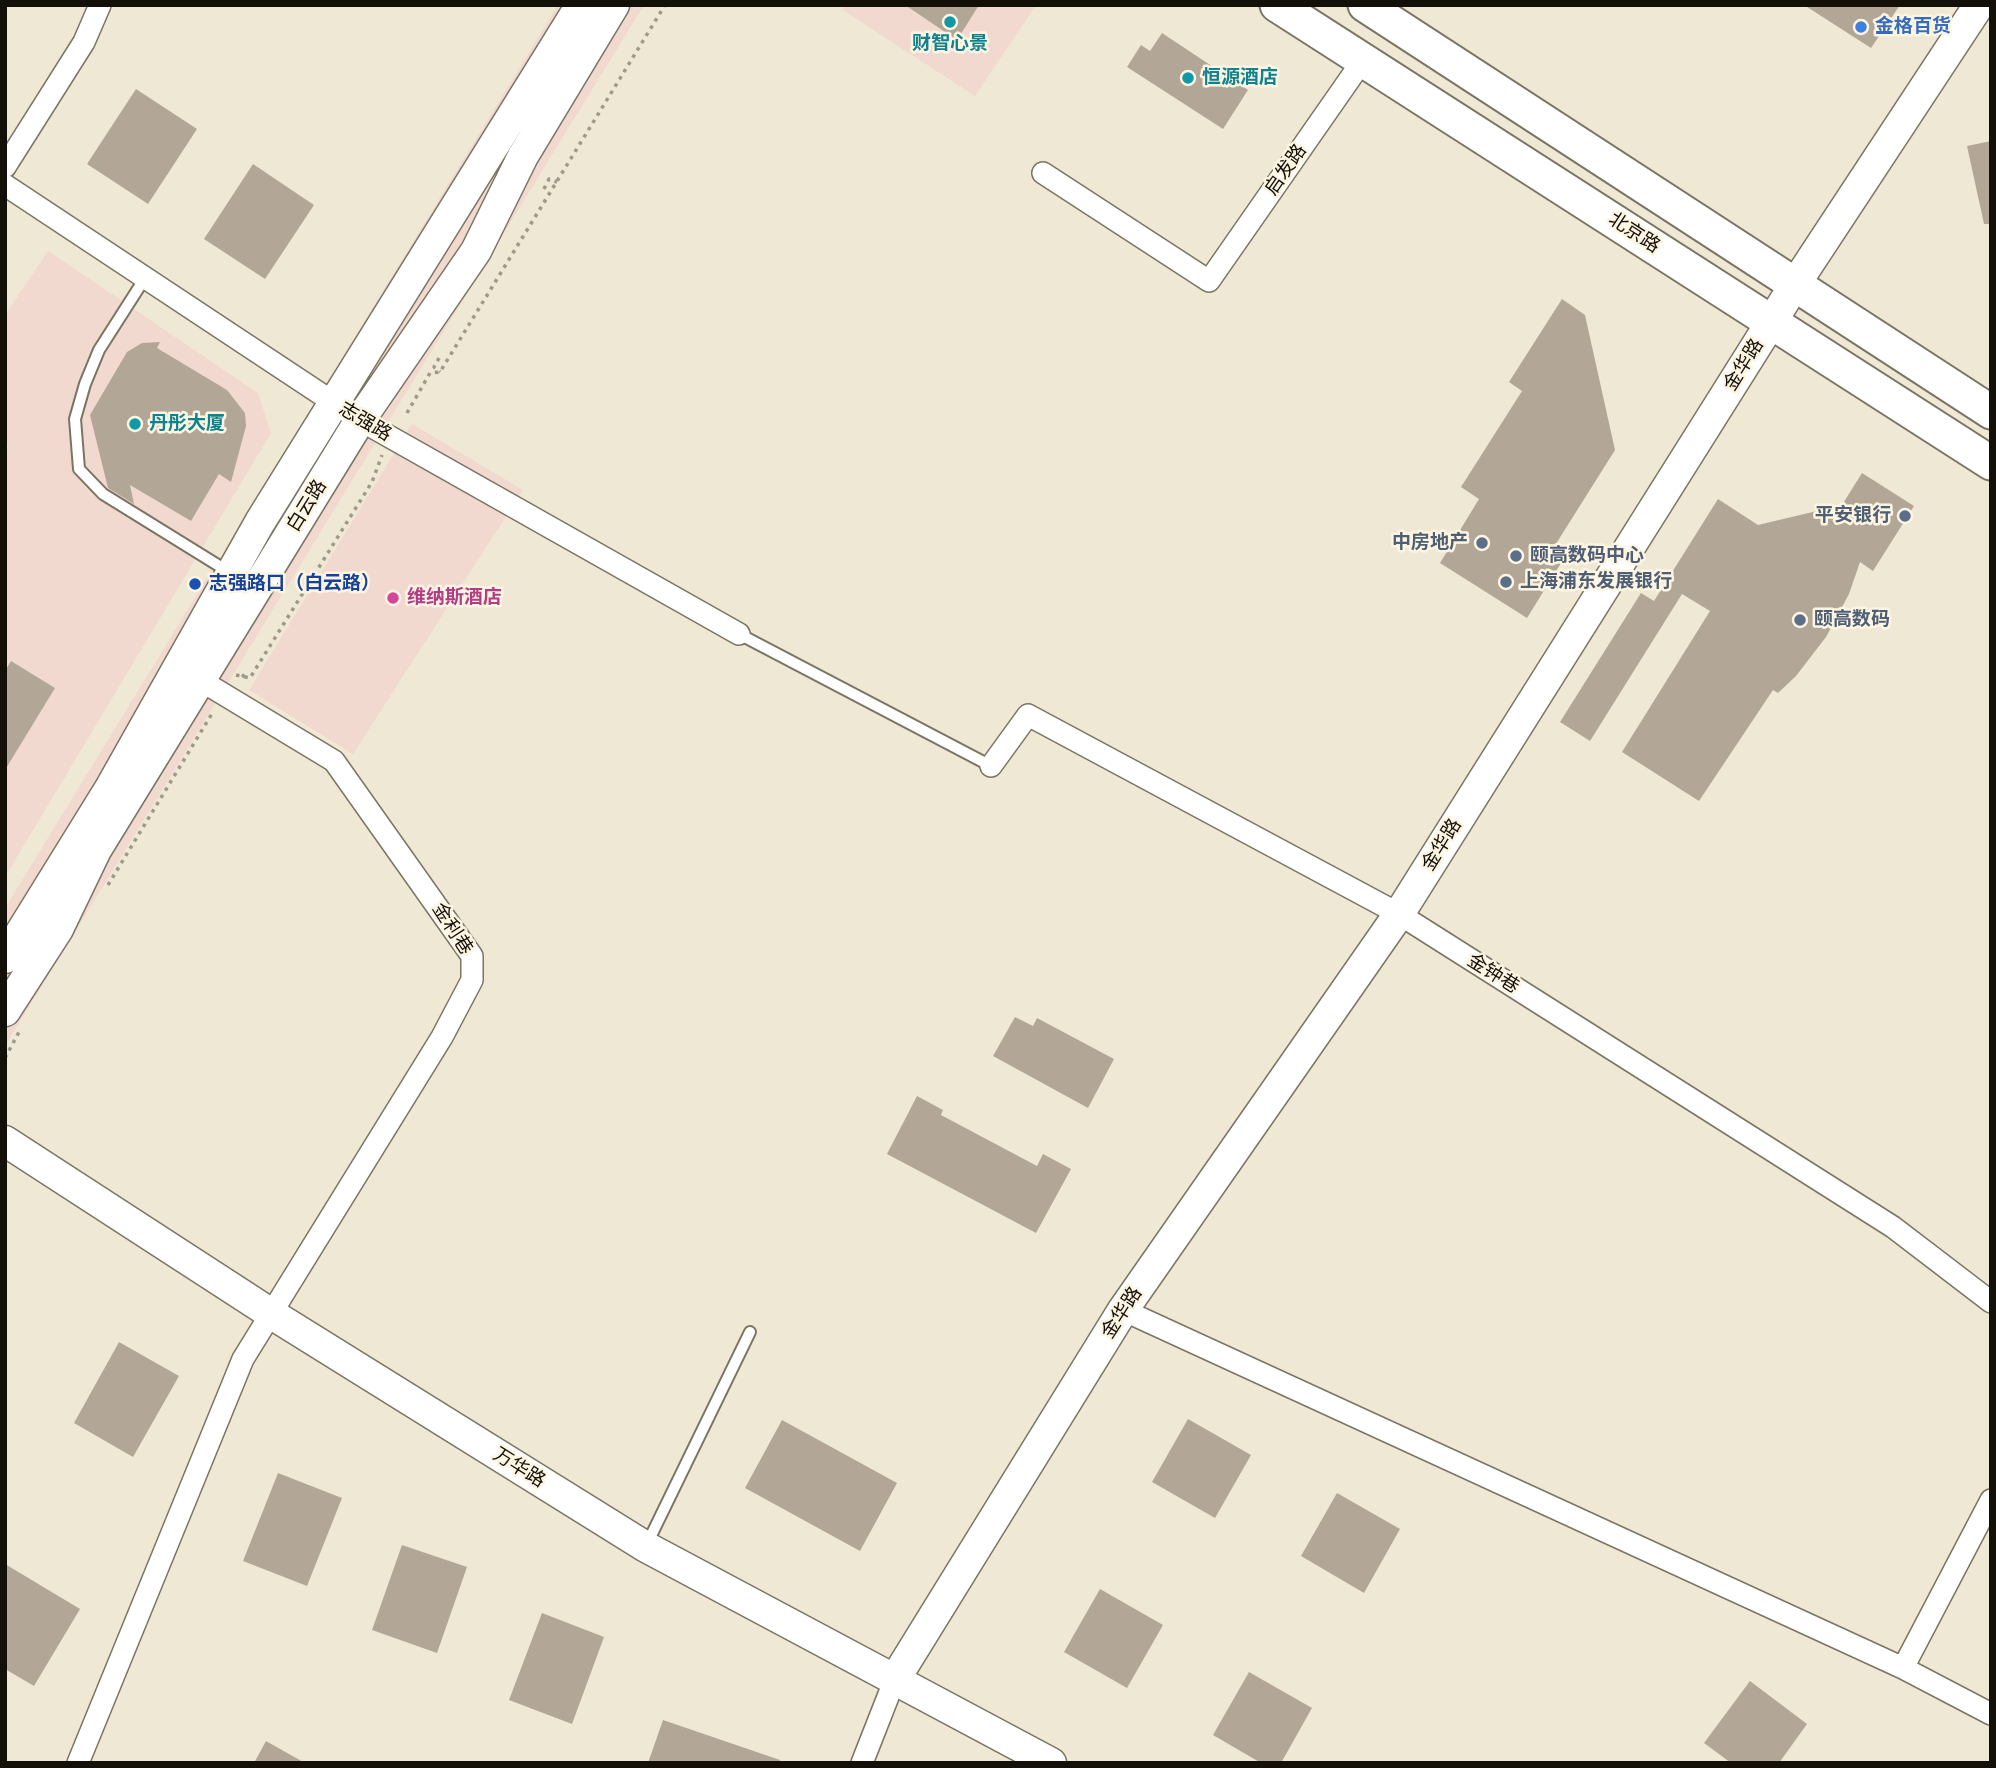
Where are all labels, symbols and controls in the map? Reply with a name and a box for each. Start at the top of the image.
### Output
marker: 财智心景 [942,14,958,30]
place label: 金格百货 [1875,16,1951,38]
marker: 金格百货 [1853,19,1869,35]
place label: 财智心景 [912,33,988,55]
place label: 恒源酒店 [1202,67,1278,89]
marker: 恒源酒店 [1180,70,1196,86]
street label: 启发路 [1260,140,1312,200]
street label: 北京路 [1604,208,1664,258]
street label: 金华路 [1719,335,1769,395]
street label: 志强路 [335,398,395,446]
place label: 丹彤大厦 [149,413,225,435]
marker: 丹彤大厦 [127,416,143,432]
street label: 白云路 [282,476,332,536]
place label: 平安银行 [1815,505,1891,527]
marker: 平安银行 [1897,508,1913,524]
place label: 中房地产 [1392,532,1468,554]
marker: 中房地产 [1474,535,1490,551]
place label: 颐高数码中心 [1530,545,1644,567]
marker: 颐高数码中心 [1508,548,1524,564]
place label: 上海浦东发展银行 [1520,571,1672,593]
place label: 志强路口（白云路） [209,573,380,595]
marker: 上海浦东发展银行 [1498,574,1514,590]
marker: 志强路口（白云路） [187,576,203,592]
place label: 维纳斯酒店 [407,587,502,609]
marker: 维纳斯酒店 [385,590,401,606]
place label: 颐高数码 [1814,609,1890,631]
marker: 颐高数码 [1792,612,1808,628]
street label: 金华路 [1417,815,1467,875]
street label: 金利巷 [427,899,477,959]
street label: 金钟巷 [1463,949,1523,999]
street label: 金华路 [1097,1283,1147,1343]
street label: 万华路 [489,1443,549,1493]

